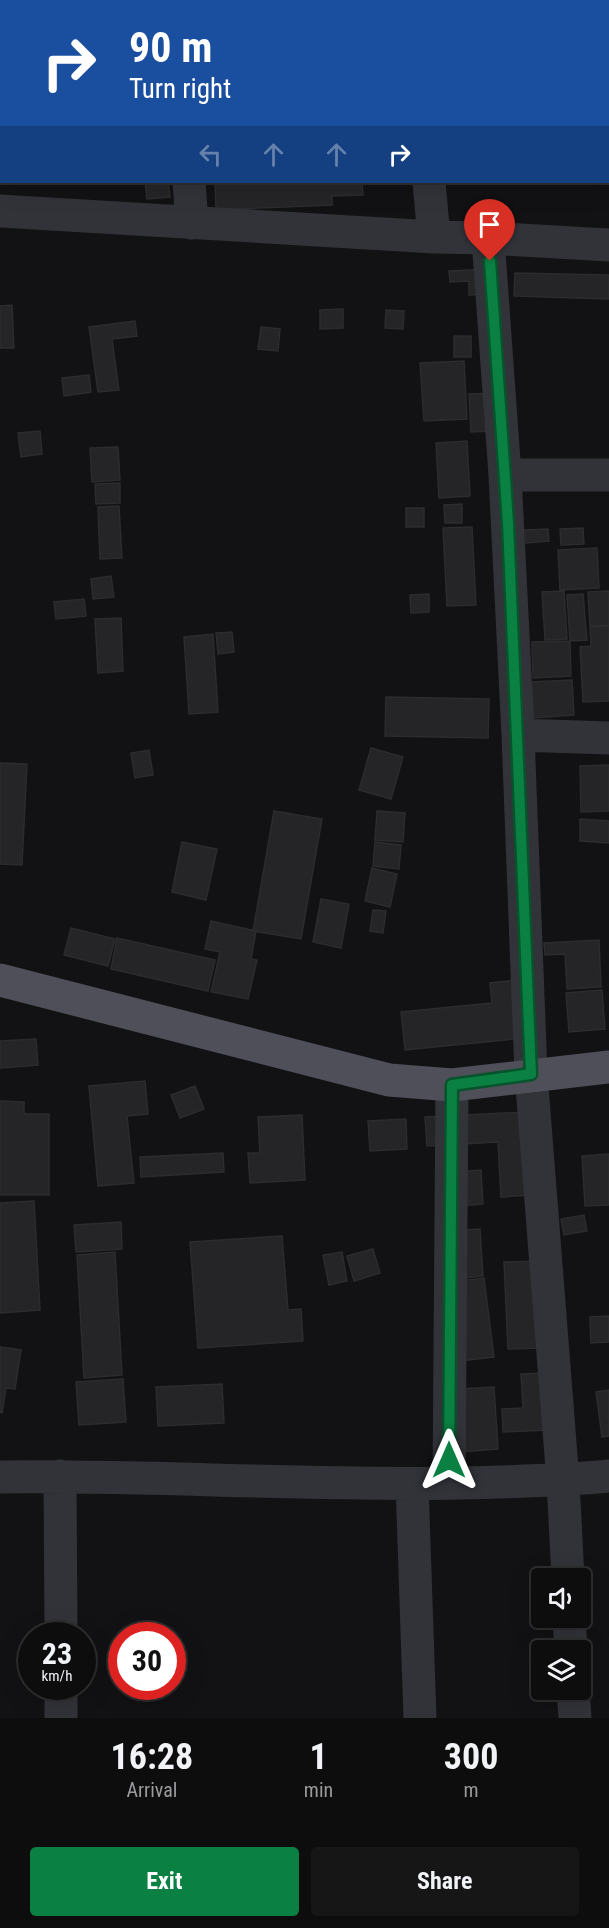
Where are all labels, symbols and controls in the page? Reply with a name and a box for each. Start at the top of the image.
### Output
text: 90 m [129,23,212,72]
icon: right [30,24,108,102]
text: Turn right [129,73,231,105]
icon: left [194,138,227,171]
icon: ahead [257,138,290,171]
icon: ahead [320,138,353,171]
icon: right [383,138,416,171]
pin [464,199,515,261]
icon: arrive [473,208,506,241]
position arrow [417,1428,481,1492]
map controls [531,1568,591,1700]
button: sound [531,1568,591,1628]
speed limit sign: 30 [108,1622,186,1700]
text: 23 [42,1636,72,1671]
button: layers [531,1640,591,1700]
text: km/h [42,1667,72,1685]
text: 16:28 [111,1736,193,1778]
text: 1 [309,1736,328,1778]
text: 300 [444,1736,498,1778]
text: Arrival [126,1778,177,1802]
text: min [304,1778,333,1802]
text: m [464,1778,479,1802]
button: Exit [30,1847,299,1916]
button: Share [311,1847,579,1916]

